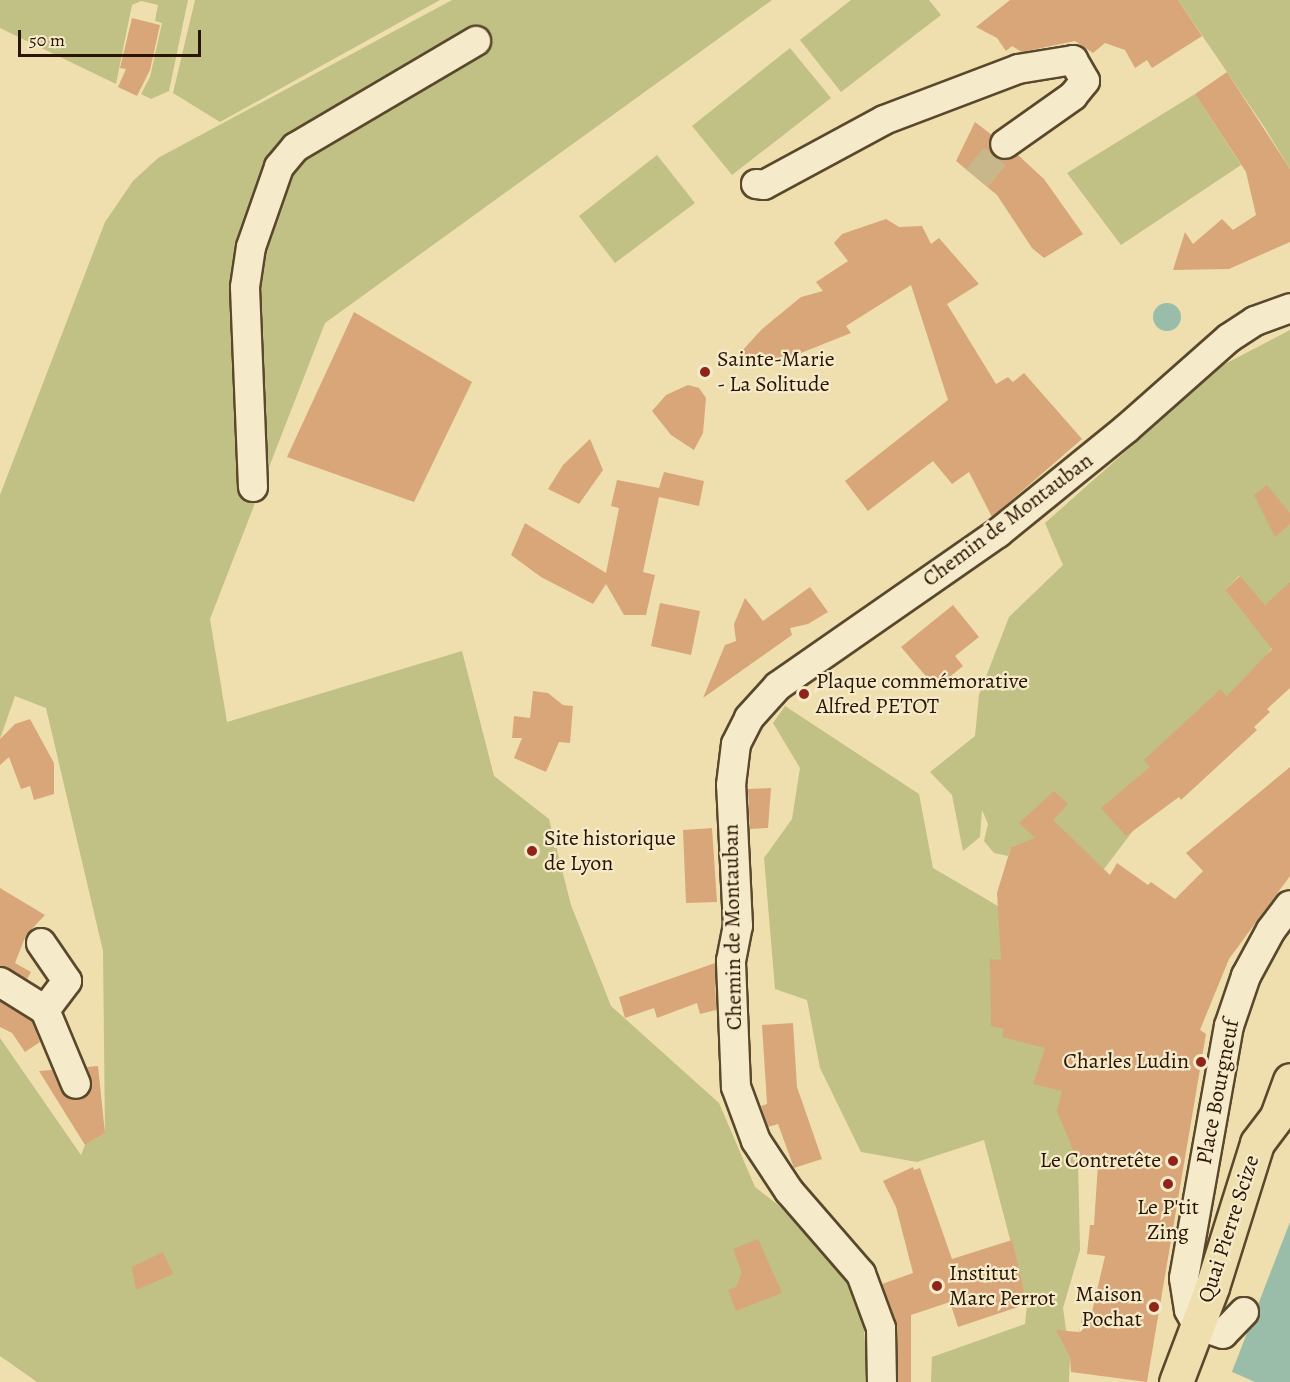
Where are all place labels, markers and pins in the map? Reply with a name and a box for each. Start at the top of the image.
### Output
place label: Sainte-Marie - La Solitude [717,346,835,398]
marker: Sainte-Marie - La Solitude [698,365,712,379]
place label: Plaque commémorative Alfred PETOT [816,668,1028,720]
marker: Plaque commémorative Alfred PETOT [797,687,811,701]
place label: Site historique de Lyon [544,825,676,876]
marker: Site historique de Lyon [525,844,539,858]
place label: Charles Ludin [1063,1049,1189,1075]
marker: Charles Ludin [1194,1055,1208,1069]
place label: Le Contretête [1040,1148,1161,1174]
marker: Le Contretête [1166,1154,1180,1168]
marker: Le P'tit Zing [1161,1177,1175,1191]
place label: Le P'tit Zing [1137,1194,1199,1246]
place label: Institut Marc Perrot [949,1260,1055,1312]
marker: Institut Marc Perrot [930,1279,944,1293]
place label: Maison Pochat [1075,1281,1142,1332]
marker: Maison Pochat [1147,1300,1161,1314]

